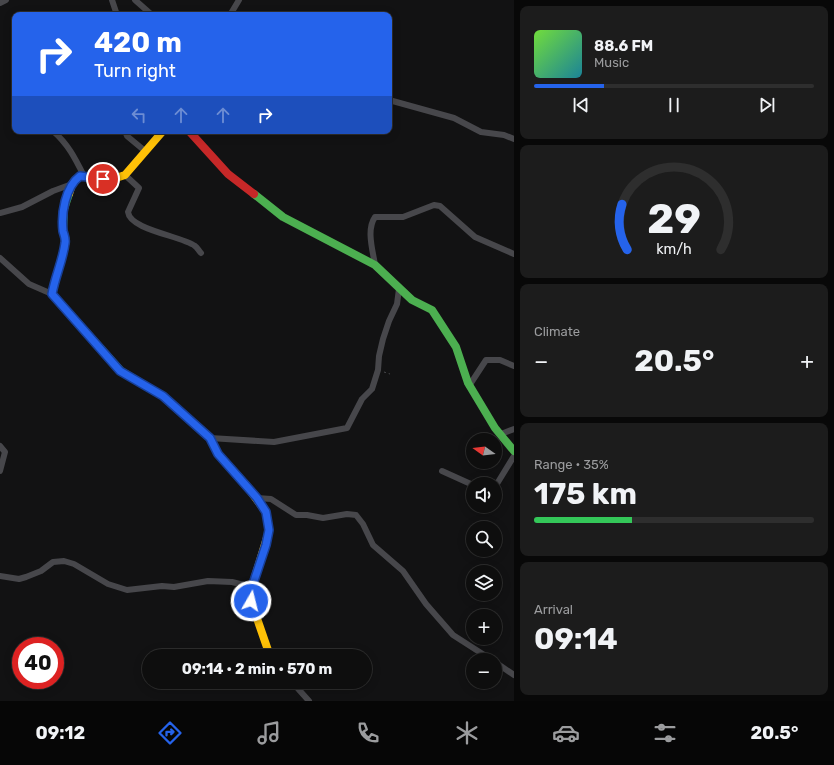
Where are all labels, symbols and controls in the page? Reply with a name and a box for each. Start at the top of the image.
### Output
text: 420 m [94,26,182,59]
icon: right [28,28,80,80]
text: 88.6 FM [594,37,653,55]
text: Music [594,55,629,70]
text: Turn right [94,60,176,82]
icon: previous [570,94,592,116]
icon: pause [663,94,685,116]
icon: next [756,94,778,116]
icon: left [128,104,150,126]
icon: ahead [170,104,192,126]
icon: ahead [212,104,234,126]
icon: right [254,104,276,126]
pin [86,162,120,196]
icon: arrive [92,168,114,190]
text: 29 [647,193,701,242]
text: km/h [656,240,692,257]
text: Climate [534,324,580,339]
text: 20.5° [634,343,714,379]
text: − [534,348,548,375]
text: + [800,348,814,375]
north arrow [466,433,502,469]
map controls [466,433,502,689]
text: Range · 35% [534,457,609,472]
text: 175 km [534,476,637,512]
button: sound [466,477,502,513]
button: search [466,521,502,557]
button: layers [466,565,502,601]
position arrow [230,580,272,622]
text: Arrival [534,602,573,617]
button: + [466,609,502,645]
text: 09:14 [534,621,618,657]
speed limit sign: 40 [12,637,64,689]
button: − [466,653,502,689]
text: 09:14 · 2 min · 570 m [182,660,332,678]
icon: directions [156,719,184,747]
icon: music [255,719,283,747]
icon: phone [354,719,382,747]
icon: climate [453,719,481,747]
icon: car [552,719,580,747]
icon: filters [651,719,679,747]
text: 09:12 [36,722,85,744]
text: 20.5° [750,722,798,744]

